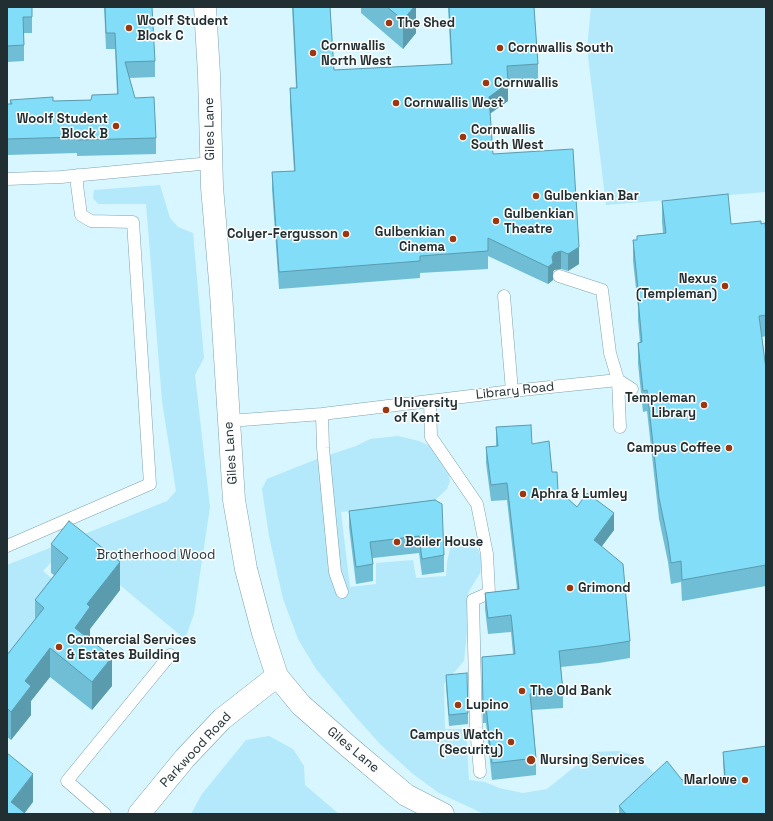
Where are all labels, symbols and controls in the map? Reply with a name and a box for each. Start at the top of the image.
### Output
place label: Woolf Student Block C [137,13,228,44]
place label: The Shed [397,15,455,31]
marker: The Shed [384,18,394,28]
marker: Woolf Student Block C [124,23,134,33]
place label: Cornwallis North West [321,38,392,69]
place label: Cornwallis South [508,40,613,56]
marker: Cornwallis South [495,43,505,53]
marker: Cornwallis North West [308,48,318,58]
place label: Cornwallis [494,75,558,91]
marker: Cornwallis [481,78,491,88]
place label: Cornwallis West [404,95,503,111]
street label: Giles Lane [202,97,218,161]
marker: Cornwallis West [391,98,401,108]
place label: Woolf Student Block B [17,111,108,142]
marker: Woolf Student Block B [111,121,121,131]
place label: Cornwallis South West [471,122,544,153]
marker: Cornwallis South West [458,132,468,142]
place label: Gulbenkian Bar [544,188,639,204]
marker: Gulbenkian Bar [531,191,541,201]
place label: Gulbenkian Theatre [504,206,574,237]
marker: Gulbenkian Theatre [491,216,501,226]
place label: Gulbenkian Cinema [375,224,445,255]
place label: Colyer-Fergusson [227,226,338,242]
marker: Colyer-Fergusson [341,229,351,239]
marker: Gulbenkian Cinema [448,234,458,244]
place label: Nexus (Templeman) [636,271,717,302]
marker: Nexus (Templeman) [720,281,730,291]
street label: Library Road [475,379,555,403]
place label: Templeman Library [625,390,696,421]
place label: University of Kent [394,395,458,426]
marker: Templeman Library [699,400,709,410]
marker: University of Kent [381,405,391,415]
street label: Giles Lane [221,421,241,485]
place label: Campus Coffee [627,440,721,456]
marker: Campus Coffee [724,443,734,453]
place label: Aphra & Lumley [531,486,627,502]
marker: Aphra & Lumley [518,489,528,499]
place label: Boiler House [405,534,483,550]
marker: Boiler House [392,537,402,547]
park label: Brotherhood Wood [97,547,215,563]
place label: Grimond [578,580,631,596]
marker: Grimond [565,583,575,593]
place label: Commercial Services & Estates Building [67,632,196,663]
marker: Commercial Services & Estates Building [54,642,64,652]
place label: The Old Bank [530,683,612,699]
marker: The Old Bank [517,686,527,696]
place label: Lupino [466,697,509,713]
marker: Lupino [453,700,463,710]
street label: Parkwood Road [157,709,235,791]
street label: Giles Lane [324,724,382,776]
place label: Campus Watch (Security) [410,727,503,758]
marker: Campus Watch (Security) [506,737,516,747]
place label: Nursing Services [540,752,645,768]
marker: Nursing Services [525,754,537,766]
place label: Marlowe [684,772,737,788]
marker: Marlowe [740,775,750,785]

